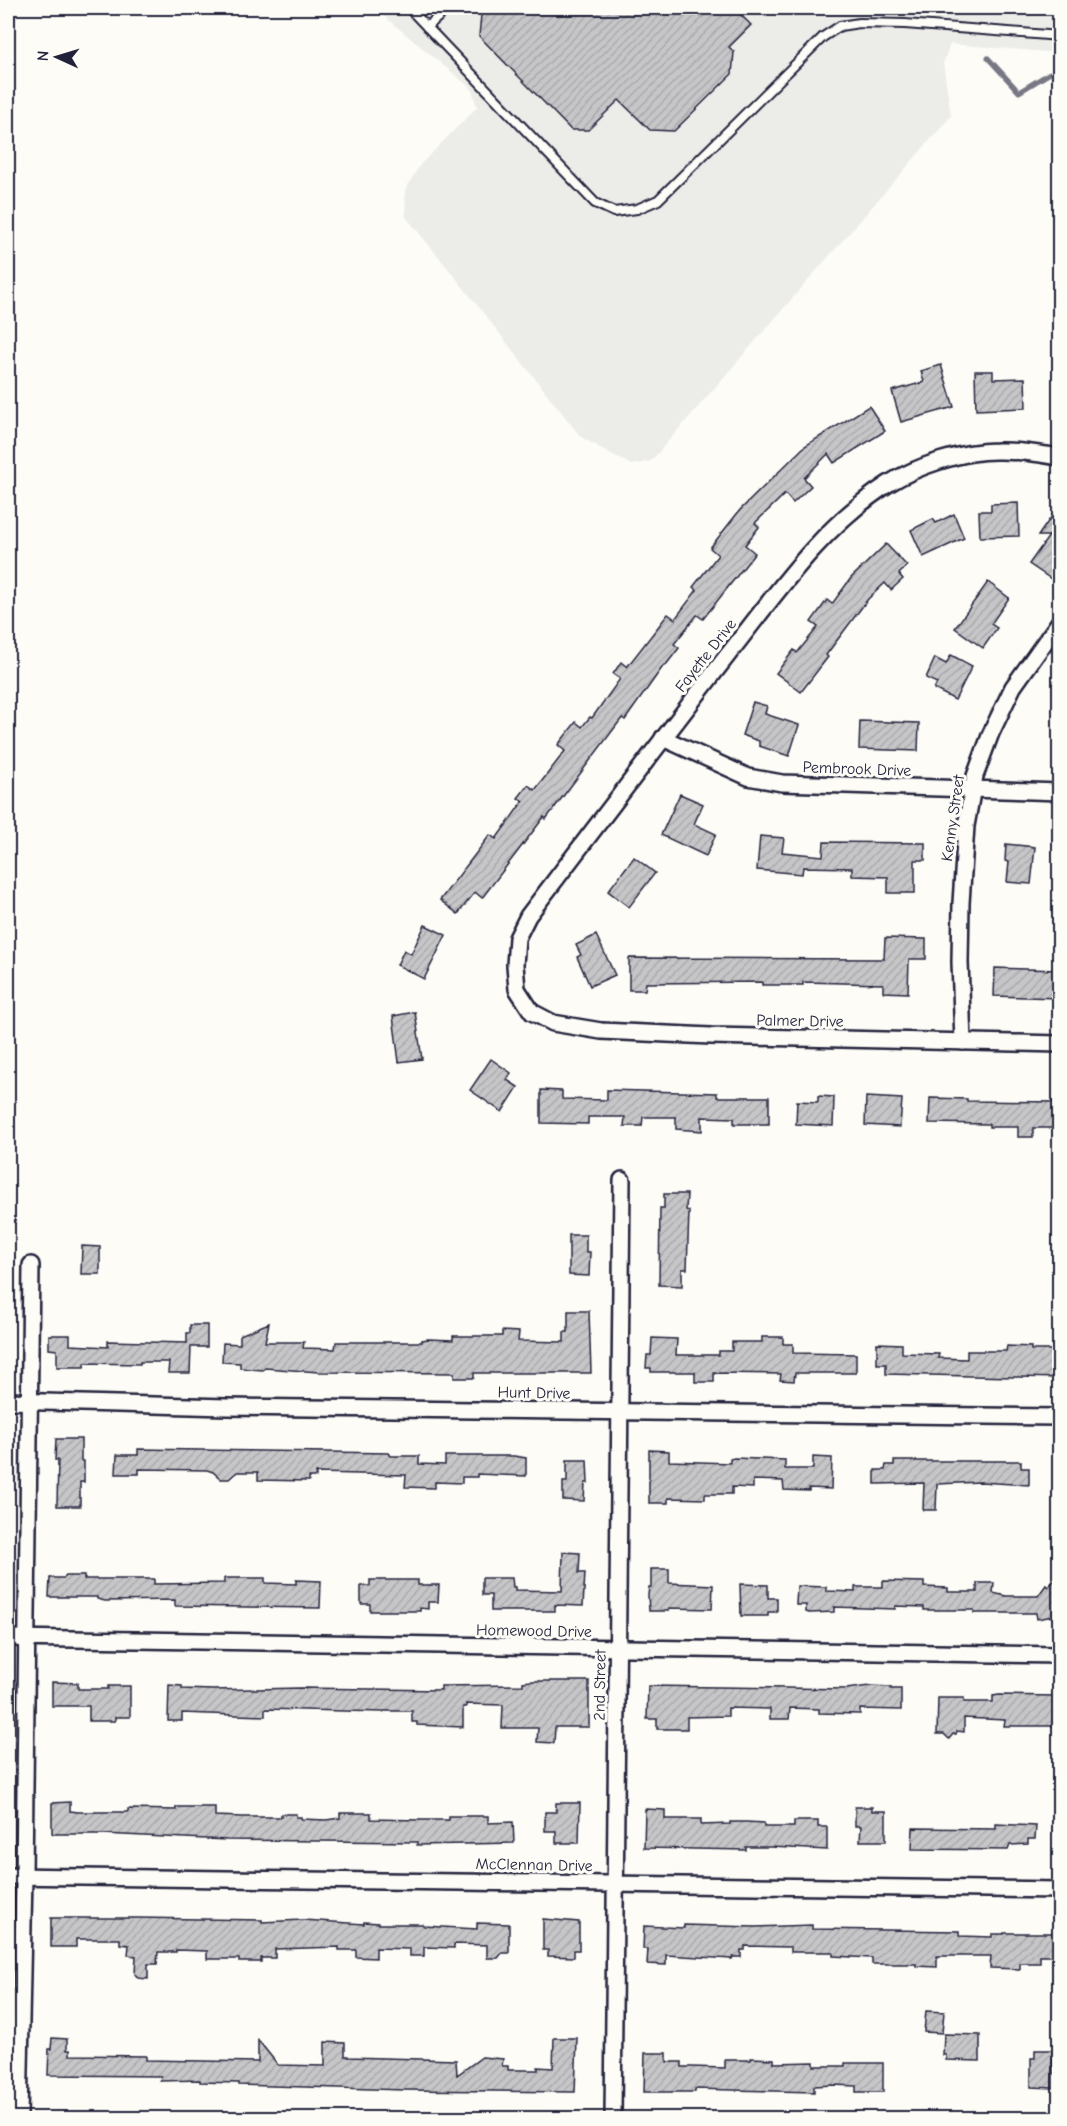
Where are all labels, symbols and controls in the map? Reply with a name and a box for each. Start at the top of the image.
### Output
north arrow [27,27,87,87]
text: N [34,50,52,62]
street label: Fayette Drive [672,615,740,696]
street label: Pembrook Drive [802,758,912,780]
street label: Kenny Street [938,773,968,863]
street label: Palmer Drive [756,1011,844,1031]
street label: Hunt Drive [497,1383,571,1403]
street label: Homewood Drive [476,1621,592,1641]
street label: 2nd Street [590,1649,610,1721]
street label: McClennan Drive [475,1855,593,1875]

